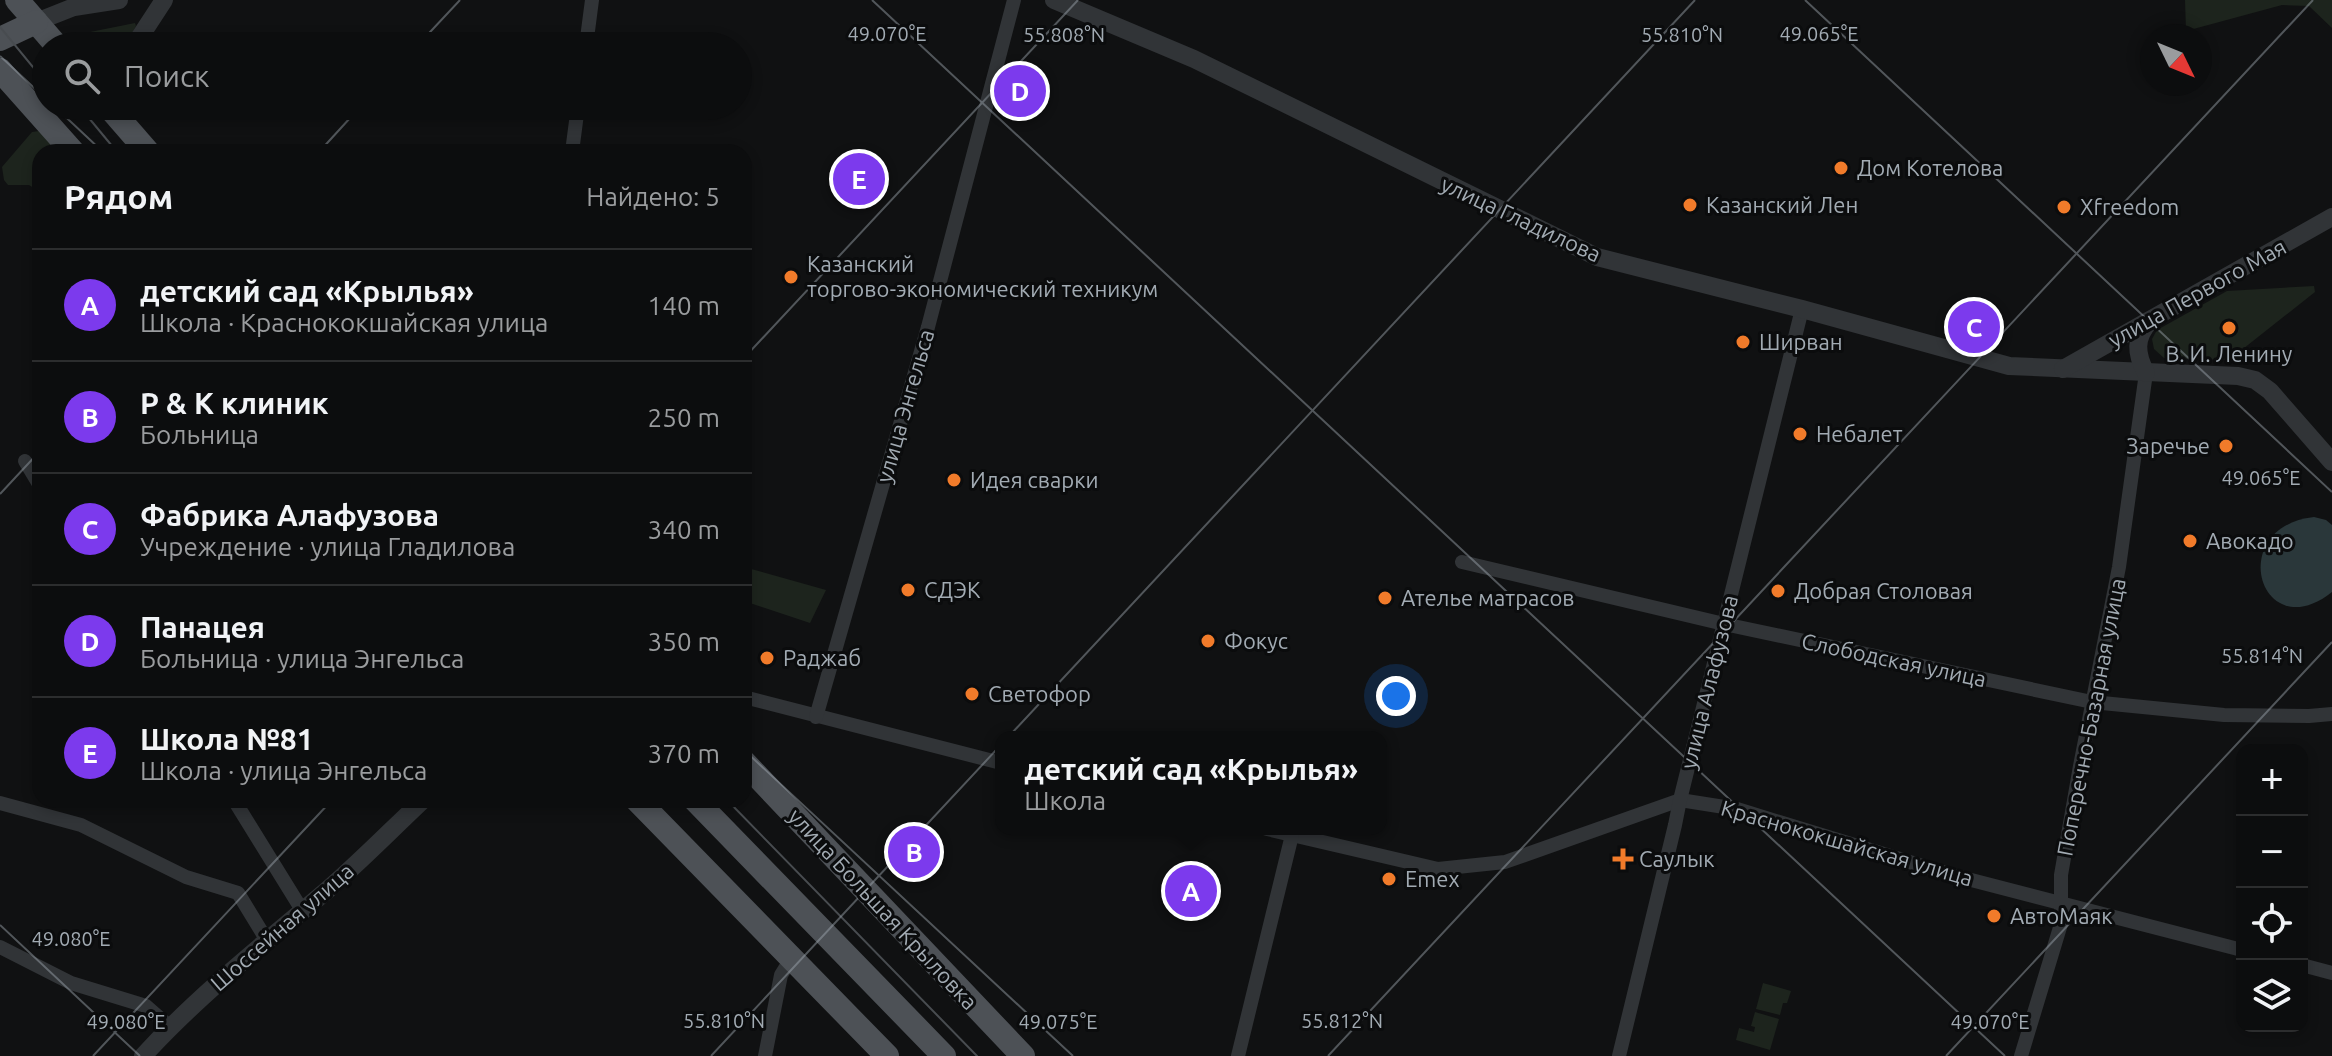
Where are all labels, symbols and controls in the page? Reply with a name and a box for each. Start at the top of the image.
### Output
text: 49.070°E [848,22,927,45]
text: 49.065°E [1780,22,1859,45]
text: 55.808°N [1023,23,1105,46]
text: 55.810°N [1641,23,1723,46]
north arrow [2140,24,2212,96]
search box [32,32,752,120]
icon: search [60,54,104,98]
text: Поиск [124,59,209,93]
pin: D [994,61,1046,121]
pin: E [833,149,885,209]
place label: Дом Котелова [1857,155,2003,180]
marker: Дом Котелова [1832,159,1850,177]
street label: улица Гладилова [1437,171,1605,267]
text: Рядом [64,177,173,215]
text: Найдено: 5 [586,182,720,211]
place label: Казанский Лен [1706,192,1858,217]
place label: Xfreedom [2080,194,2179,219]
marker: Казанский Лен [1681,196,1699,214]
marker: Xfreedom [2055,198,2073,216]
street label: улица Первого Мая [2103,233,2290,352]
place label: Казанский торгово-экономический техникум [807,251,1158,301]
marker: Казанский торгово-экономический техникум [782,268,800,286]
text: детский сад «Крылья» [140,274,474,308]
text: A [81,291,99,320]
text: 140 m [648,291,720,320]
pin: C [1948,297,2000,357]
text: Школа · Краснококшайская улица [140,308,548,337]
marker: В. И. Ленину [2220,319,2238,337]
street label: улица Энгельса [871,326,938,485]
place label: Ширван [1759,329,1843,354]
marker: Ширван [1734,333,1752,351]
place label: В. И. Ленину [2166,341,2293,366]
text: Р & К клиник [140,386,329,420]
text: B [81,403,99,432]
text: 250 m [648,403,720,432]
text: Больница [140,420,259,449]
place label: Небалет [1816,421,1903,446]
marker: Небалет [1791,425,1809,443]
place label: Заречье [2126,433,2210,458]
marker: Заречье [2217,437,2235,455]
text: 49.065°E [2222,466,2301,489]
place label: Идея сварки [970,467,1099,492]
marker: Идея сварки [945,471,963,489]
text: Фабрика Алафузова [140,498,439,532]
text: C [82,515,98,544]
text: 340 m [648,515,720,544]
place label: Авокадо [2206,528,2294,553]
text: Учреждение · улица Гладилова [140,532,515,561]
marker: Авокадо [2181,532,2199,550]
street label: Поперечно-Базарная улица [2051,576,2130,858]
place label: СДЭК [924,577,981,602]
place label: Добрая Столовая [1794,578,1973,603]
marker: СДЭК [899,581,917,599]
marker: Добрая Столовая [1769,582,1787,600]
place label: Ателье матрасов [1401,585,1575,610]
marker: Ателье матрасов [1376,589,1394,607]
street label: улица Алафузова [1675,592,1742,771]
text: Панацея [140,610,265,644]
text: D [81,627,99,656]
text: 350 m [648,627,720,656]
place label: Фокус [1224,628,1288,653]
street label: Слободская улица [1799,628,1989,691]
marker: Фокус [1199,632,1217,650]
text: Больница · улица Энгельса [140,644,464,673]
text: 55.814°N [2221,644,2303,667]
place label: Раджаб [783,645,861,670]
marker: Раджаб [758,649,776,667]
your location [1376,676,1416,716]
place label: Светофор [988,681,1091,706]
marker: Светофор [963,685,981,703]
text: Школа №81 [140,722,314,756]
popup [995,731,1387,835]
text: E [82,739,98,768]
text: 370 m [648,739,720,768]
map controls [2236,744,2308,1032]
button: + [2236,744,2308,816]
text: детский сад «Крылья» [1024,752,1358,786]
text: Школа · улица Энгельса [140,756,427,785]
text: Школа [1024,786,1106,815]
street label: Краснококшайская улица [1718,795,1976,890]
street label: улица Большая Крыловка [784,803,983,1014]
button: − [2236,816,2308,888]
pin: B [888,822,940,882]
place label: Саулык [1639,846,1715,871]
marker: Саулык [1614,850,1632,868]
street label: Шоссейная улица [205,858,358,995]
pin: A [1165,861,1217,921]
place label: Emex [1405,866,1460,891]
marker: Emex [1380,870,1398,888]
button: locate [2236,888,2308,960]
place label: АвтоМаяк [2010,903,2113,928]
marker: АвтоМаяк [1985,907,2003,925]
text: 49.080°E [32,927,111,950]
button: layers [2236,960,2308,1032]
text: 55.810°N [683,1009,765,1032]
text: 55.812°N [1301,1009,1383,1032]
text: 49.080°E [87,1010,166,1033]
text: 49.075°E [1019,1010,1098,1033]
text: 49.070°E [1951,1010,2030,1033]

